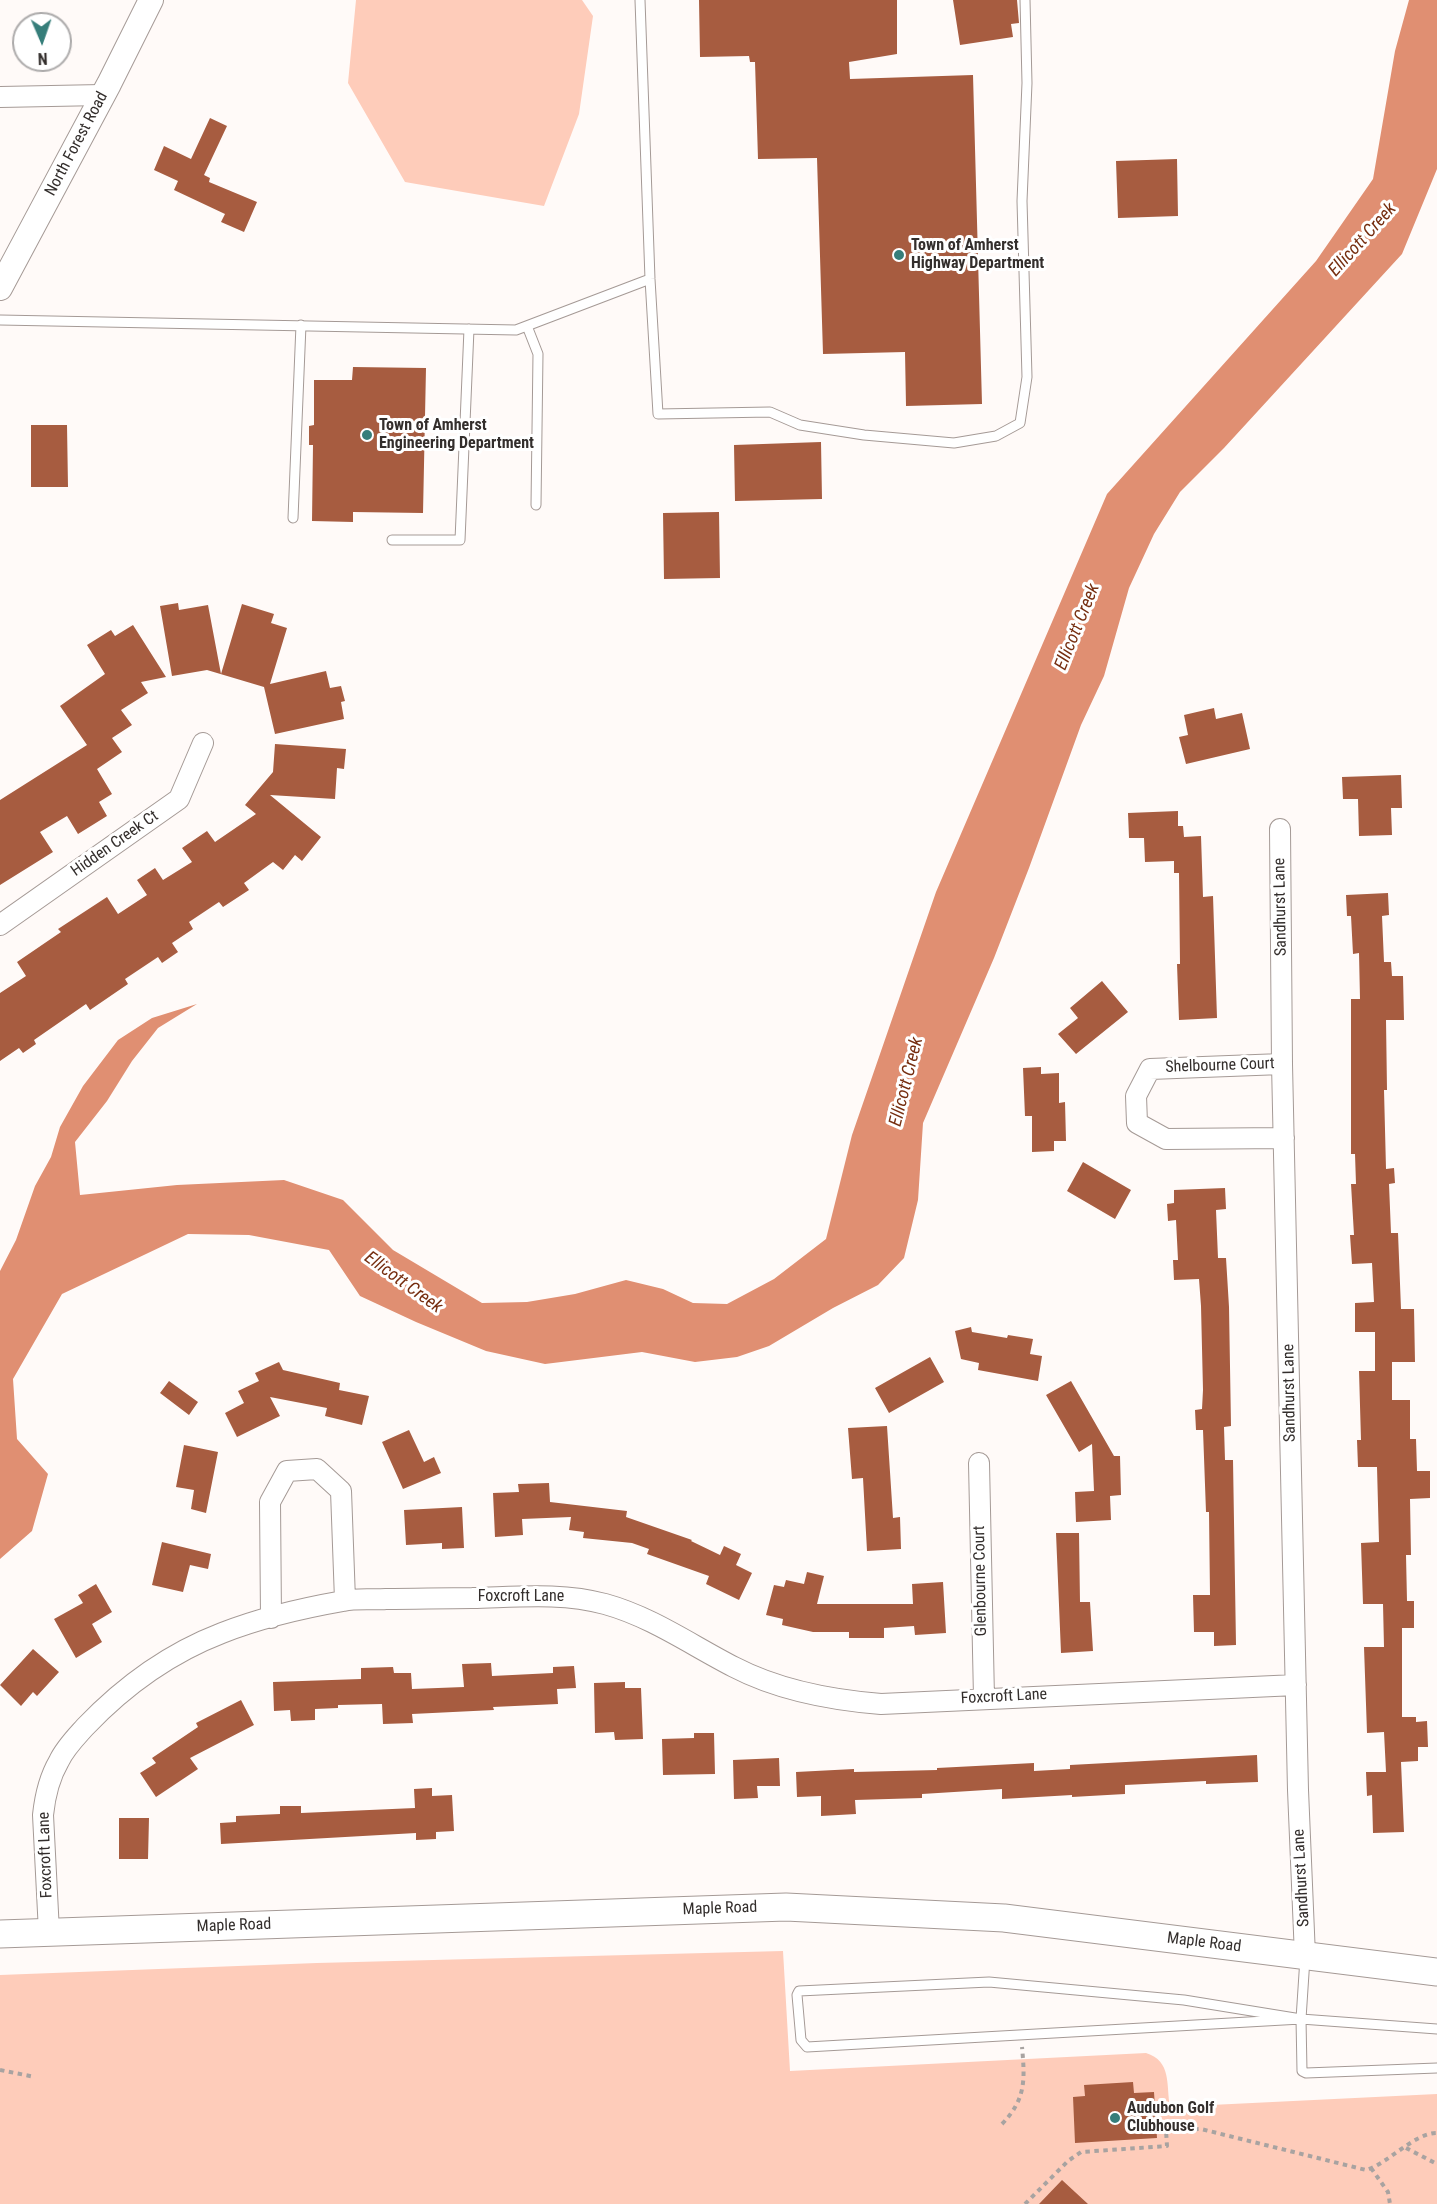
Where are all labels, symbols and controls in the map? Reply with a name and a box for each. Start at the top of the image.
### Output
north arrow [12,12,72,72]
text: N [37,49,48,68]
street label: North Forest Road [42,89,112,199]
water label: Ellicott Creek [1324,199,1402,281]
place label: Town of Amherst Highway Department [911,236,1044,274]
marker: Town of Amherst Highway Department [892,248,906,262]
place label: Town of Amherst Engineering Department [379,416,534,454]
marker: Town of Amherst Engineering Department [360,428,374,442]
water label: Ellicott Creek [1051,581,1105,673]
street label: Hidden Creek Ct [68,807,162,881]
street label: Sandhurst Lane [1271,858,1291,956]
water label: Ellicott Creek [885,1035,929,1129]
street label: Shelbourne Court [1165,1054,1275,1078]
water label: Ellicott Creek [360,1247,446,1319]
street label: Sandhurst Lane [1280,1344,1300,1442]
street label: Glenbourne Court [970,1526,992,1636]
street label: Foxcroft Lane [478,1587,564,1607]
street label: Foxcroft Lane [960,1685,1048,1709]
street label: Foxcroft Lane [35,1811,57,1899]
street label: Sandhurst Lane [1290,1828,1314,1928]
street label: Maple Road [682,1898,758,1920]
street label: Maple Road [196,1915,272,1937]
street label: Maple Road [1166,1929,1242,1957]
place label: Audubon Golf Clubhouse [1127,2099,1214,2137]
marker: Audubon Golf Clubhouse [1108,2111,1122,2125]

